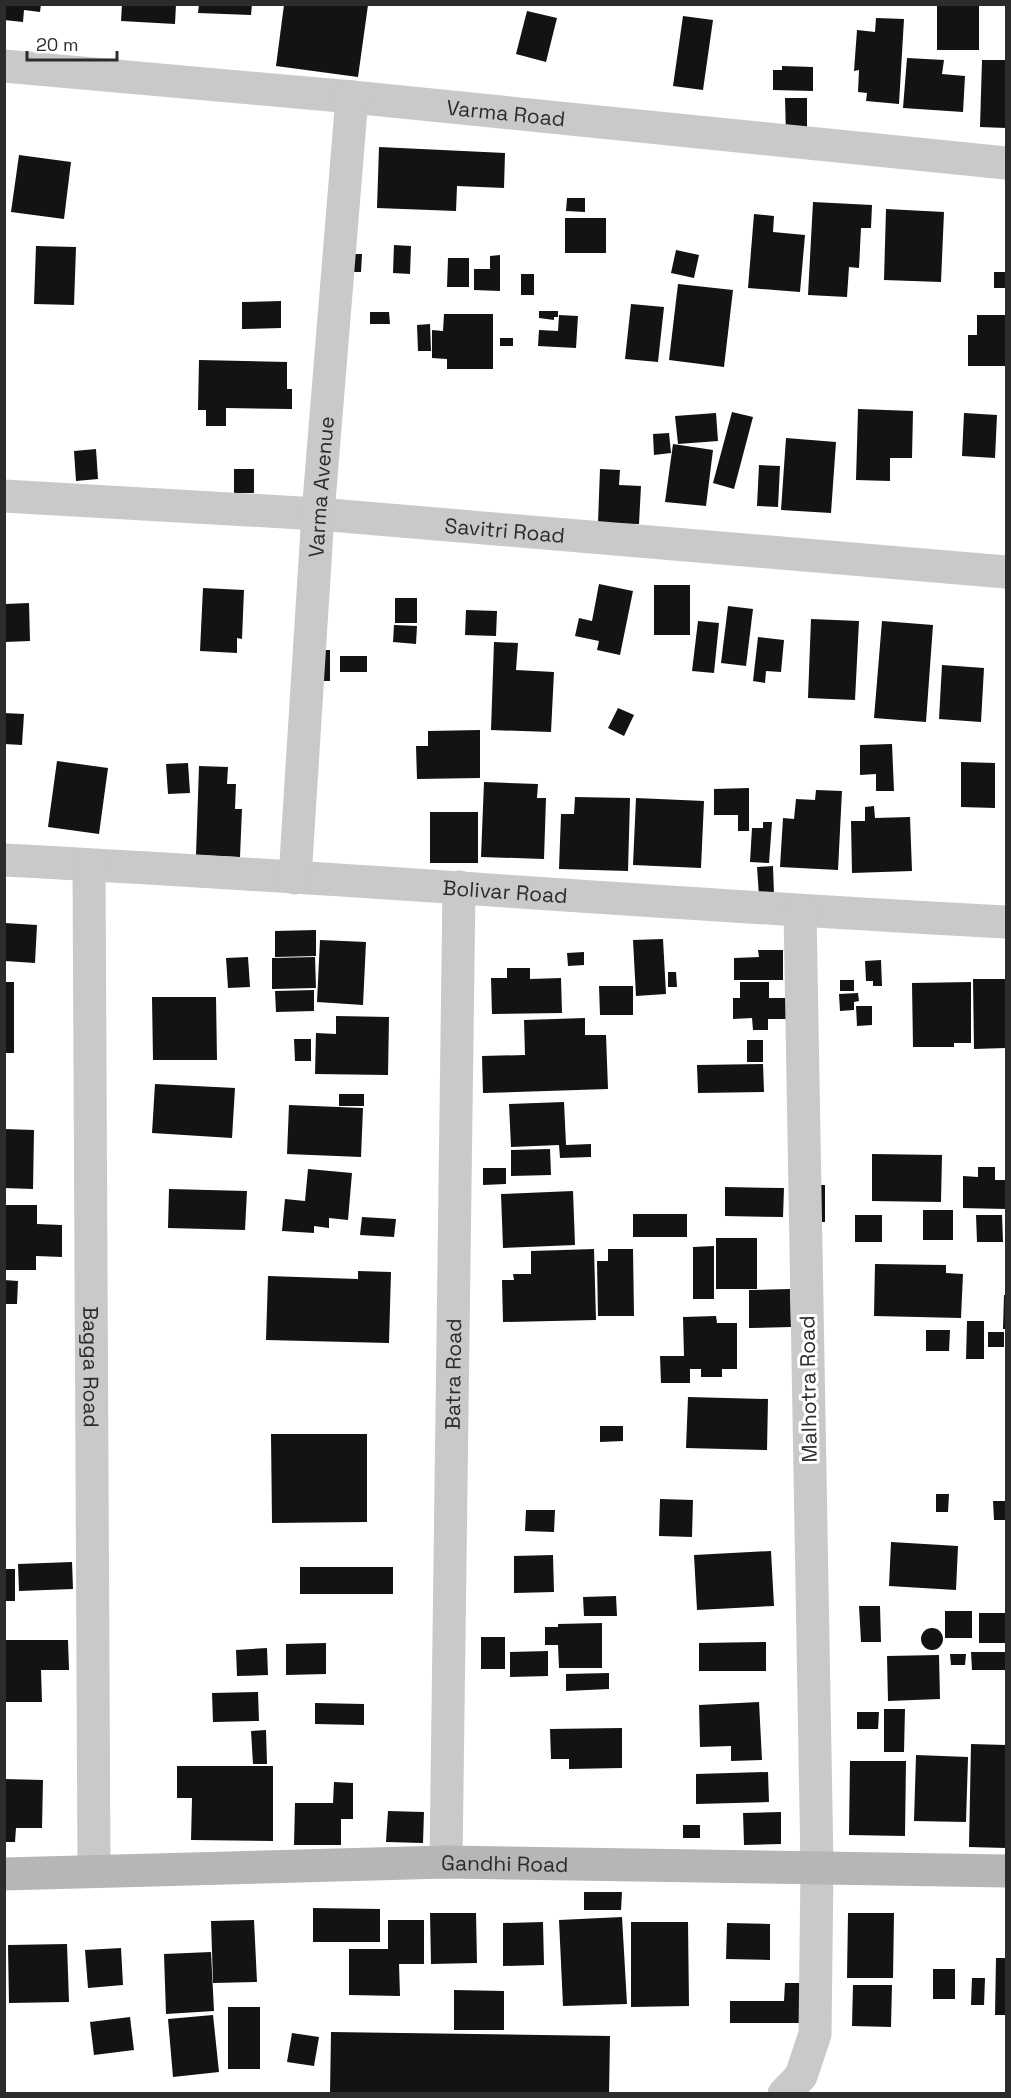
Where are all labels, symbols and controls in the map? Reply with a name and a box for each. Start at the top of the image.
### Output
scale bar [27,24,117,62]
text: 20 m [36,33,79,56]
street label: Varma Road [445,93,567,132]
street label: Varma Avenue [302,415,339,558]
street label: Savitri Road [444,511,566,548]
street label: Bolivar Road [442,873,568,909]
street label: Bagga Road [78,1306,105,1428]
street label: Malhotra Road [793,1315,823,1463]
street label: Batra Road [438,1318,467,1430]
street label: Gandhi Road [441,1848,569,1877]

